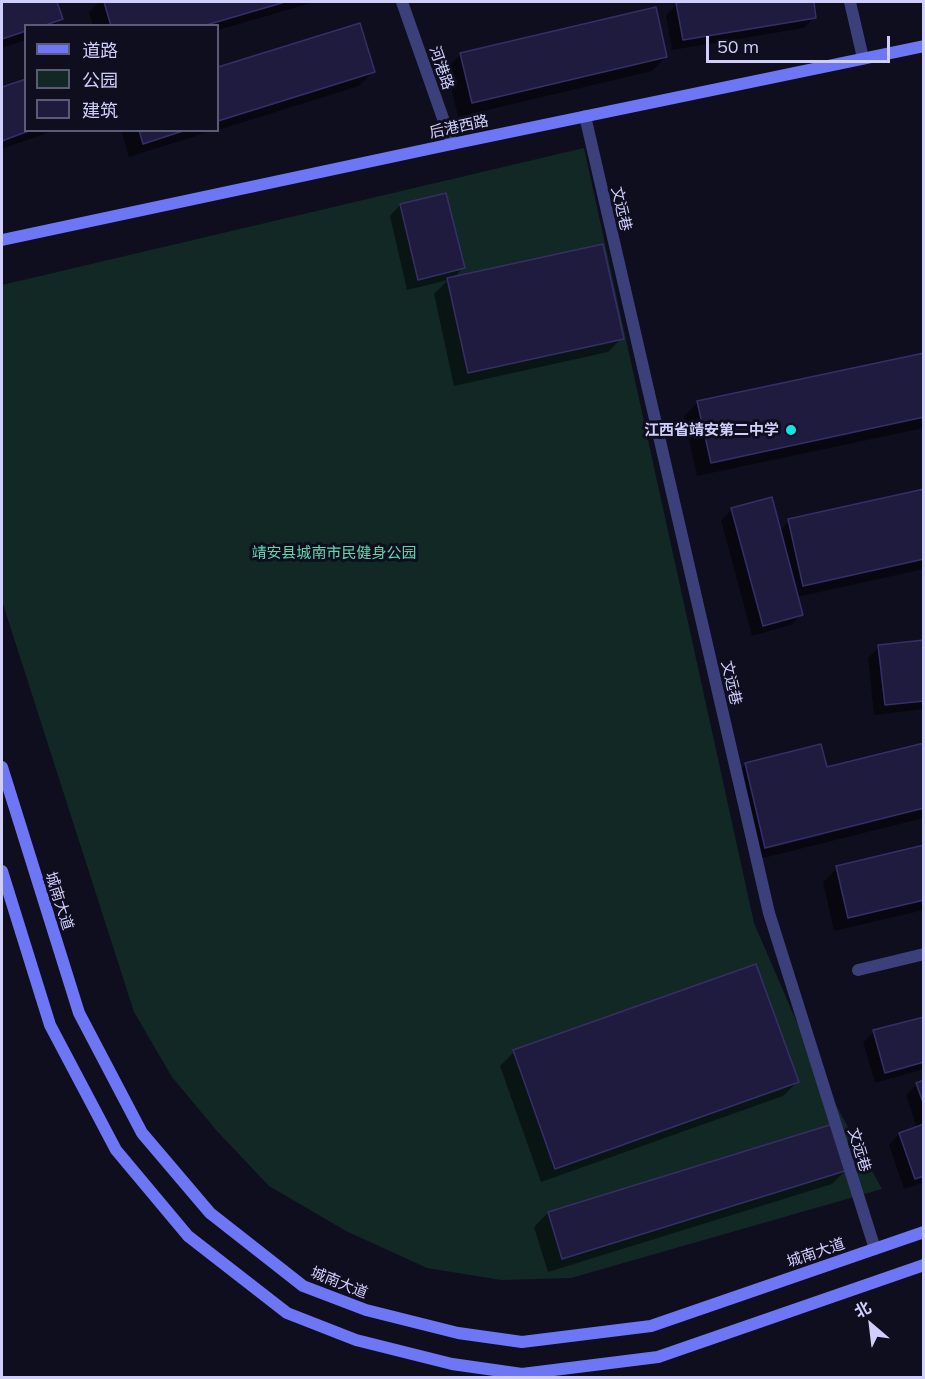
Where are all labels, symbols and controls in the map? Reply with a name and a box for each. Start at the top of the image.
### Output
legend [24,24,219,132]
scale bar [709,24,894,62]
text: 50 m [717,35,759,58]
text: 道路 [82,39,118,62]
street label: 河港路 [425,44,457,92]
text: 公园 [82,69,118,92]
text: 建筑 [82,99,118,122]
street label: 后港西路 [428,112,490,142]
street label: 文远巷 [607,185,635,233]
place label: 江西省靖安第二中学 [644,421,779,439]
marker: 江西省靖安第二中学 [784,423,798,437]
park label: 靖安县城南市民健身公园 [252,544,416,562]
street label: 文远巷 [717,659,745,707]
street label: 城南大道 [41,870,77,932]
street label: 文远巷 [844,1126,874,1174]
street label: 城南大道 [785,1235,847,1271]
street label: 城南大道 [308,1263,370,1303]
north arrow [841,1295,901,1355]
text: 北 [851,1297,874,1322]

